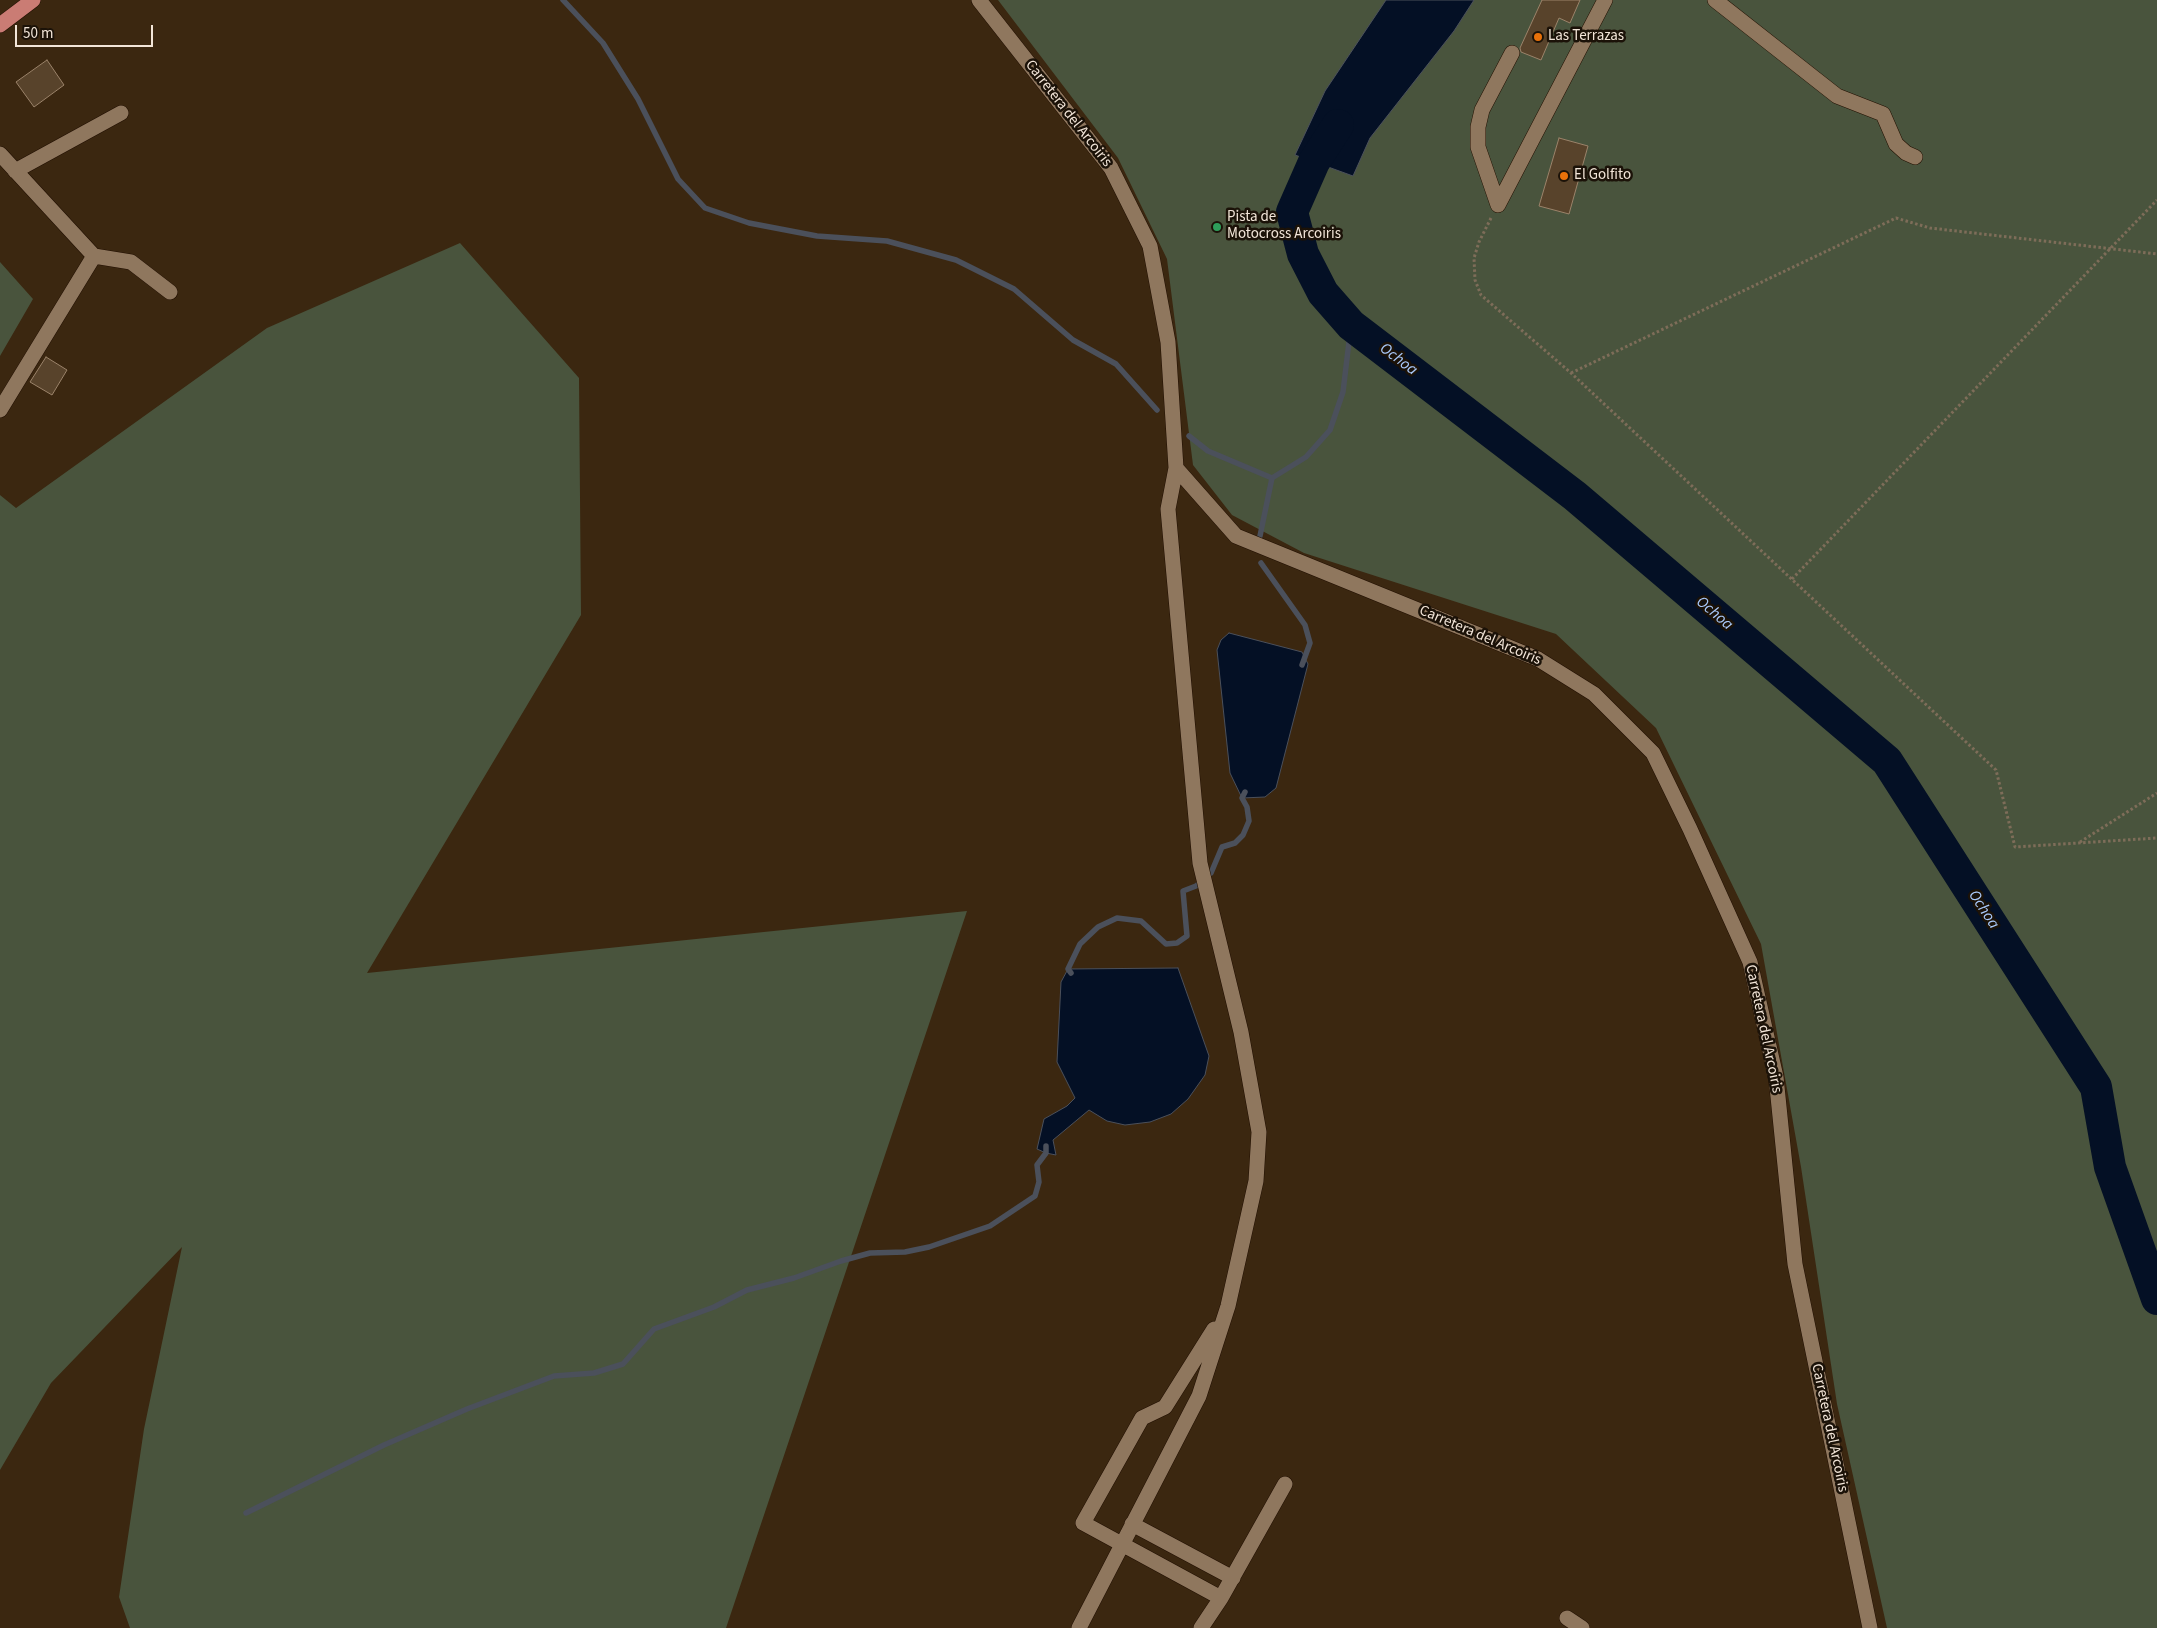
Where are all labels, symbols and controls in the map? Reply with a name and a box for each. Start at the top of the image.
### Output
scale bar [18,15,155,47]
text: 50 m [23,23,53,44]
place label: Las Terrazas [1548,28,1624,46]
marker: Las Terrazas [1532,31,1544,43]
street label: Carretera del Arcoiris [1021,57,1115,171]
place label: El Golfito [1574,167,1631,185]
marker: El Golfito [1558,170,1570,182]
place label: Pista de Motocross Arcoiris [1227,209,1341,244]
marker: Pista de Motocross Arcoiris [1211,221,1223,233]
water label: Ochoa [1375,340,1421,380]
water label: Ochoa [1692,593,1736,635]
street label: Carretera del Arcoiris [1416,602,1544,670]
water label: Ochoa [1963,887,2003,933]
street label: Carretera del Arcoiris [1741,963,1785,1095]
street label: Carretera del Arcoiris [1807,1362,1851,1494]

